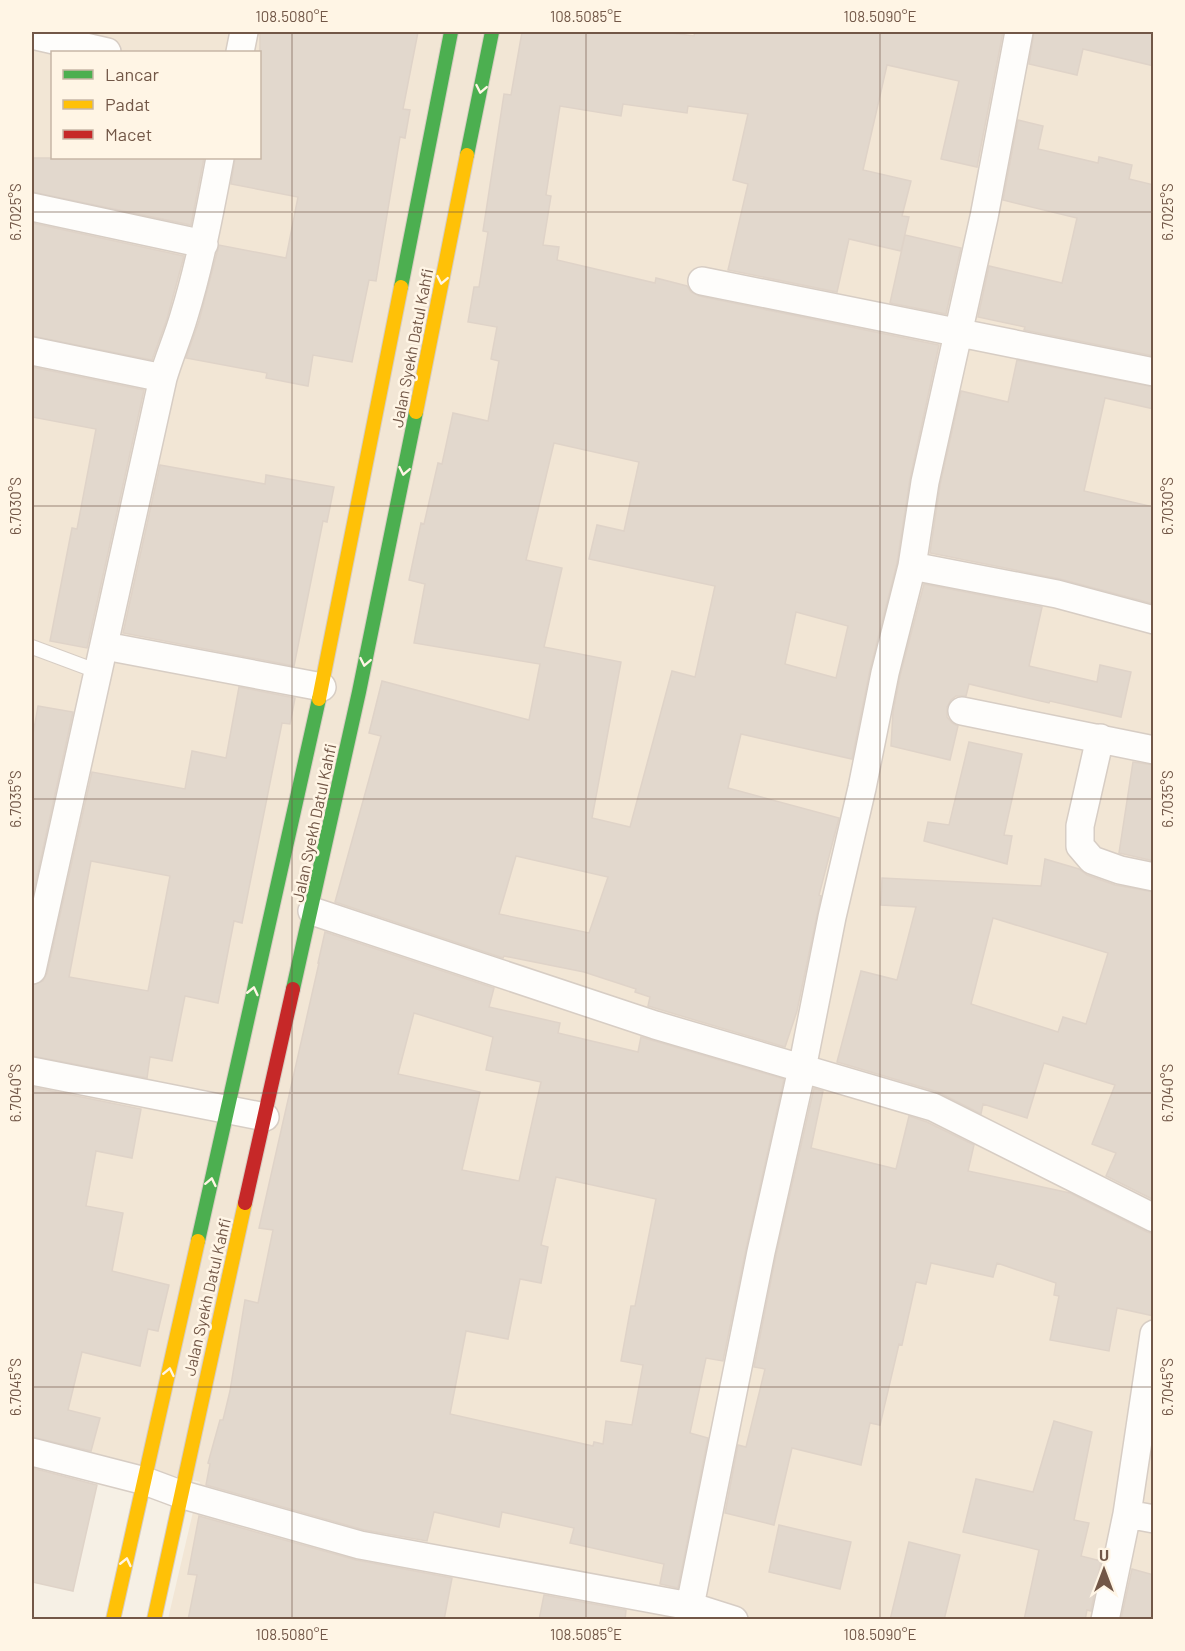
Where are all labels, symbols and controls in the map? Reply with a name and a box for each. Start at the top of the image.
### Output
text: 108.5080°E [256,7,328,25]
text: 108.5085°E [550,7,622,25]
text: 108.5090°E [844,7,916,25]
legend [51,51,261,159]
text: Lancar [105,63,160,85]
one-way arrow [475,84,488,94]
text: Padat [105,93,150,115]
text: Macet [105,123,152,145]
text: 6.7025°S [6,183,24,241]
text: 6.7025°S [1158,183,1176,241]
street label: Jalan Syekh Datul Kahfi [387,267,436,429]
one-way arrow [436,275,449,285]
one-way arrow [398,466,411,476]
text: 6.7030°S [6,477,24,535]
text: 6.7030°S [1158,477,1176,535]
one-way arrow [359,657,372,667]
street label: Jalan Syekh Datul Kahfi [287,742,340,904]
text: 6.7035°S [6,770,24,828]
text: 6.7035°S [1158,770,1176,828]
one-way arrow [246,987,259,997]
text: 6.7040°S [6,1064,24,1122]
text: 6.7040°S [1158,1064,1176,1122]
one-way arrow [204,1177,217,1187]
street label: Jalan Syekh Datul Kahfi [179,1216,234,1378]
text: 6.7045°S [6,1358,24,1416]
text: 6.7045°S [1158,1358,1176,1416]
one-way arrow [162,1367,175,1377]
north arrow [1074,1540,1134,1600]
text: U [1099,1545,1109,1564]
one-way arrow [119,1558,132,1568]
text: 108.5080°E [256,1625,328,1643]
text: 108.5085°E [550,1625,622,1643]
text: 108.5090°E [844,1625,916,1643]

